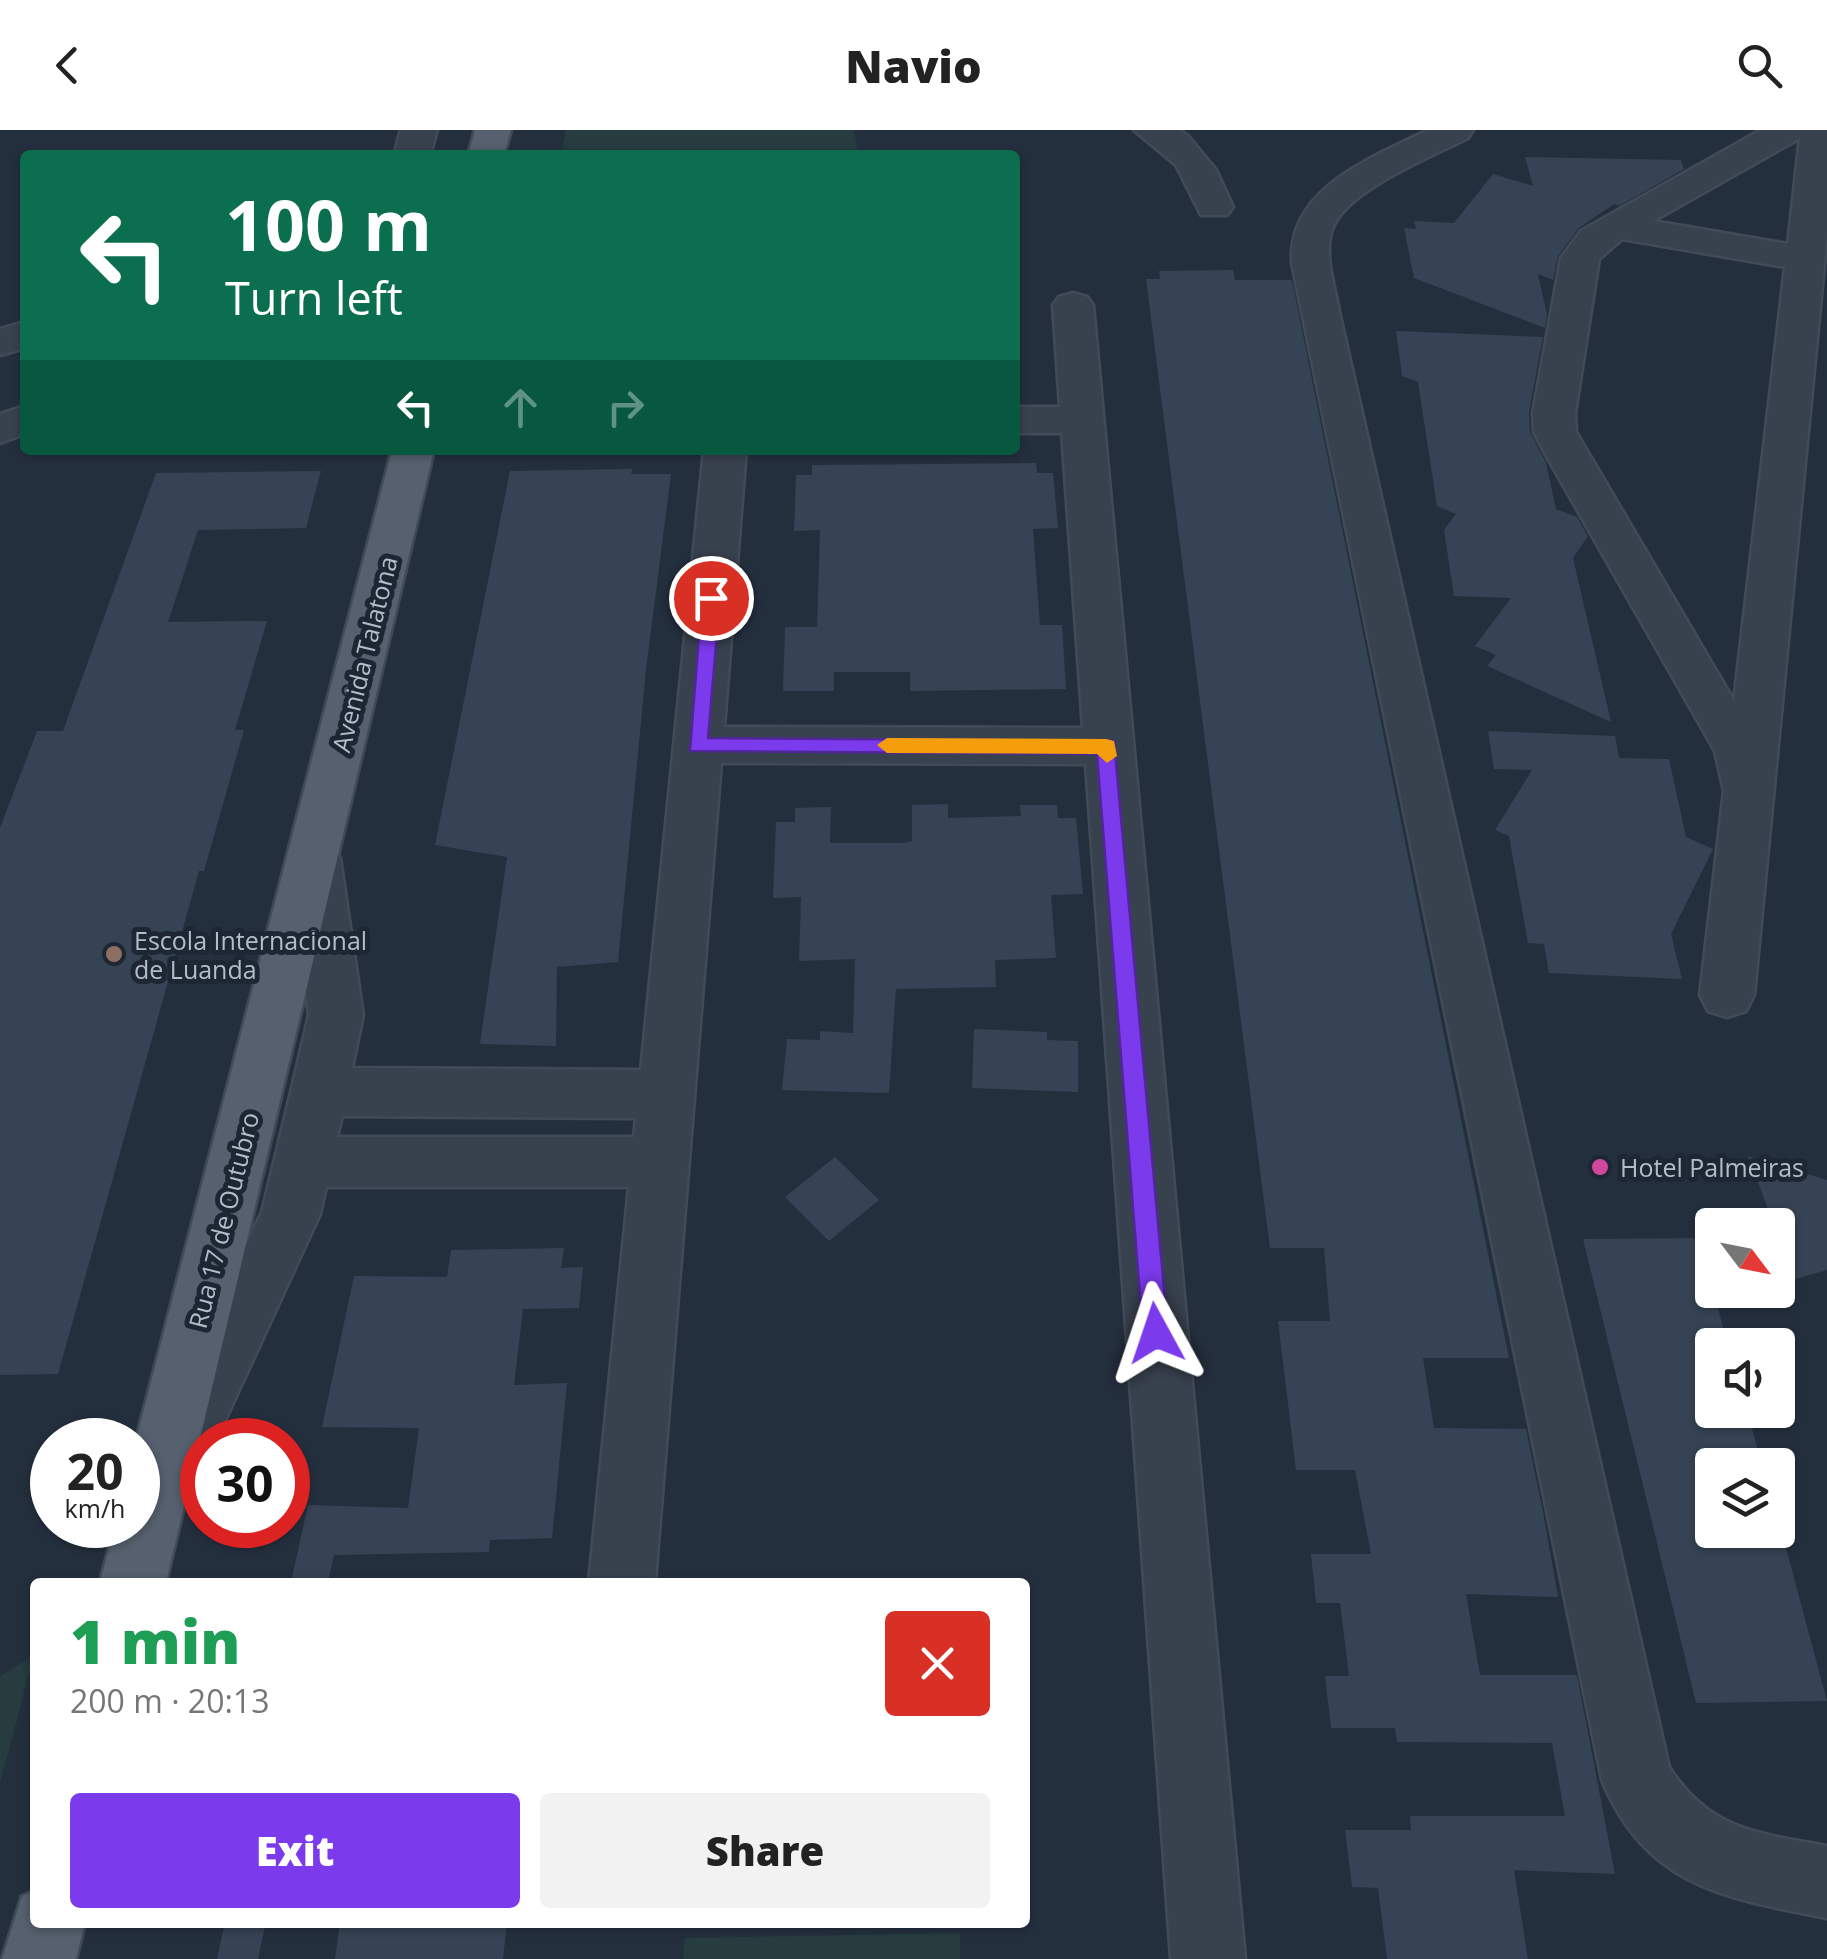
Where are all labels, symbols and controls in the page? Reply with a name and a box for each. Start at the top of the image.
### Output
text: Navio [845,35,982,96]
icon: back [40,38,95,93]
icon: search [1732,38,1787,93]
text: 100 m [225,176,432,272]
icon: left [60,190,190,320]
text: Turn left [225,267,403,328]
icon: left [388,380,443,435]
icon: ahead [493,380,548,435]
icon: right [598,380,653,435]
street label: Avenida Talatona [323,553,405,755]
pin [669,556,754,641]
icon: arrive [684,571,739,626]
place label: Escola Internacional de Luanda [134,923,367,986]
marker: Escola Internacional de Luanda [103,943,125,965]
street label: Rua 17 de Outubro [180,1108,266,1332]
place label: Hotel Palmeiras [1620,1150,1804,1184]
marker: Hotel Palmeiras [1589,1156,1611,1178]
north arrow [1695,1208,1795,1308]
map controls [1695,1208,1795,1548]
position arrow [1104,1281,1208,1385]
button: sound [1695,1328,1795,1428]
speed limit sign: 30 [180,1418,310,1548]
text: 20 [66,1437,124,1505]
button: layers [1695,1448,1795,1548]
text: km/h [65,1491,125,1525]
text: 1 min [70,1600,240,1682]
button: close [885,1611,990,1716]
text: 200 m · 20:13 [70,1679,269,1722]
button: Exit [70,1793,520,1908]
button: Share [540,1793,990,1908]

